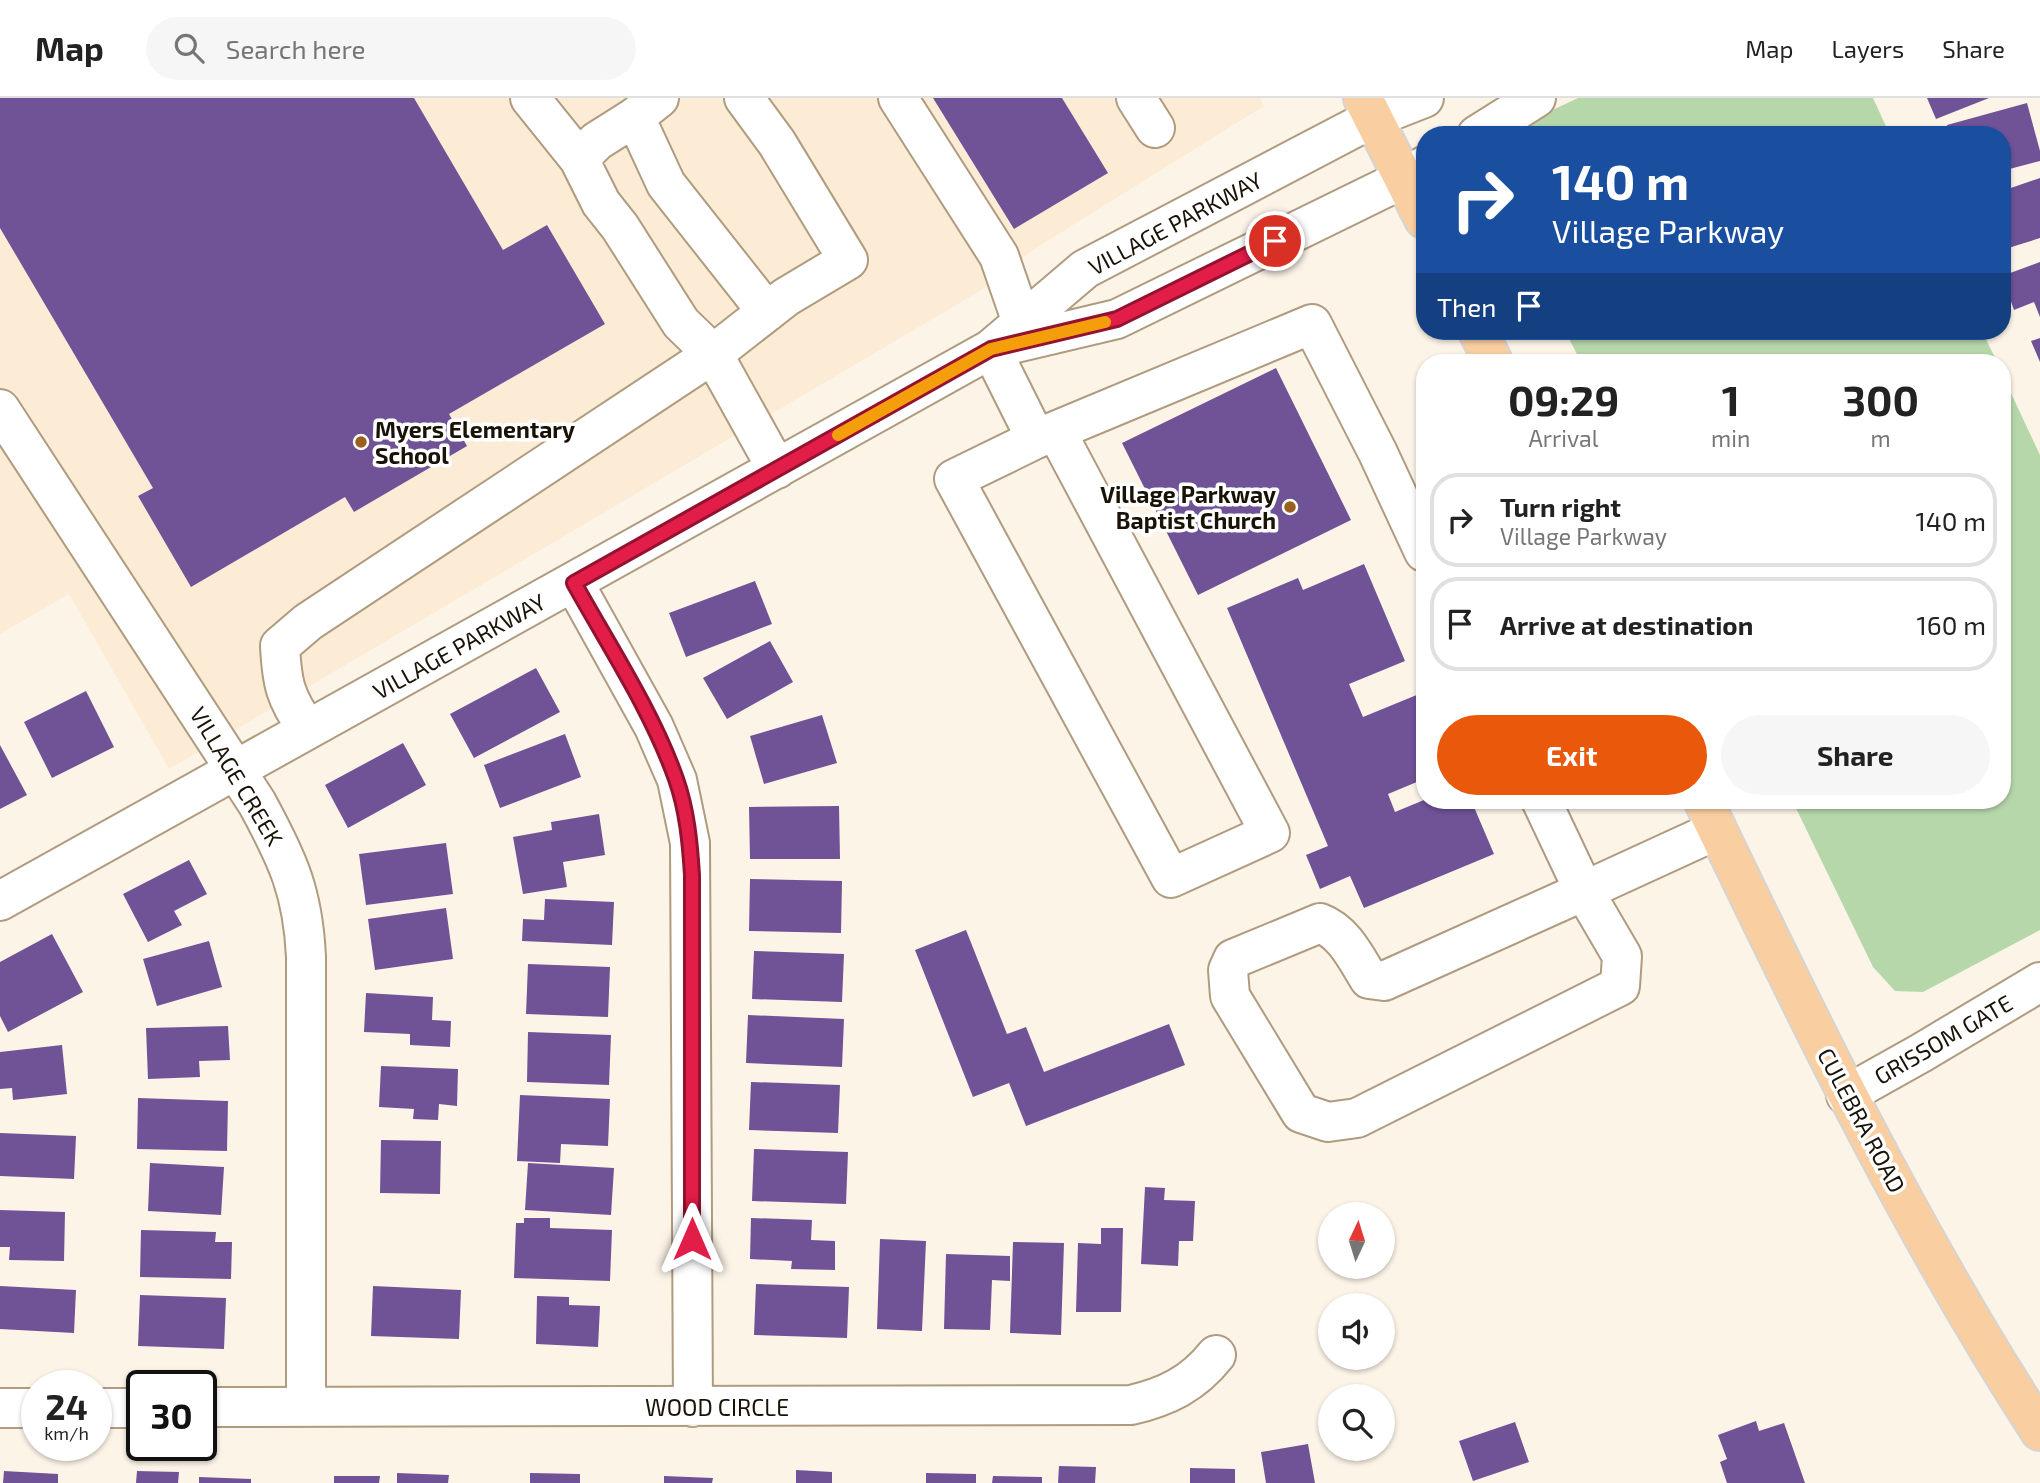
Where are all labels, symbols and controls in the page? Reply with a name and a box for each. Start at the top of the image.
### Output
search box [146,17,636,80]
text: Map [35,28,104,68]
icon: search [170,29,208,67]
text: Search here [226,33,365,64]
text: Map [1745,34,1793,63]
text: Layers [1831,34,1904,63]
text: Share [1942,34,2005,63]
text: 140 m [1552,151,1689,210]
icon: right [1437,154,1528,245]
street label: VILLAGE PARKWAY [1083,165,1267,281]
pin [1245,211,1305,271]
text: Village Parkway [1552,211,1784,249]
icon: arrive [1256,222,1294,260]
icon: arrive [1510,287,1548,325]
text: Then [1437,291,1496,322]
text: 09:29 [1508,374,1619,424]
text: 1 [1722,374,1740,424]
text: 300 [1842,374,1919,424]
place label: Myers Elementary School [375,415,575,469]
text: Arrival [1529,424,1599,452]
text: min [1711,424,1750,452]
text: m [1871,424,1891,452]
marker: Myers Elementary School [353,434,369,450]
place label: Village Parkway Baptist Church [1100,480,1276,534]
text: Turn right [1500,491,1621,522]
marker: Village Parkway Baptist Church [1282,499,1298,515]
icon: right [1441,501,1479,539]
text: 140 m [1915,505,1986,536]
text: Village Parkway [1500,522,1667,550]
street label: VILLAGE PARKWAY [368,587,550,705]
icon: arrive [1441,605,1479,643]
text: Arrive at destination [1500,609,1753,640]
text: 160 m [1917,609,1986,640]
street label: VILLAGE CREEK [185,701,290,851]
button: Exit [1437,715,1707,795]
button: Share [1721,715,1990,795]
street label: GRISSOM GATE [1869,988,2017,1090]
street label: CULEBRA ROAD [1812,1043,1912,1197]
position arrow [655,1202,729,1276]
north arrow [1318,1202,1395,1279]
map controls [1318,1202,1395,1461]
button: sound [1318,1293,1395,1370]
speed limit sign: 30 [126,1370,217,1461]
button: search [1318,1384,1395,1461]
text: 24 [45,1385,88,1427]
street label: WOOD CIRCLE [645,1393,789,1421]
text: km/h [44,1422,89,1444]

